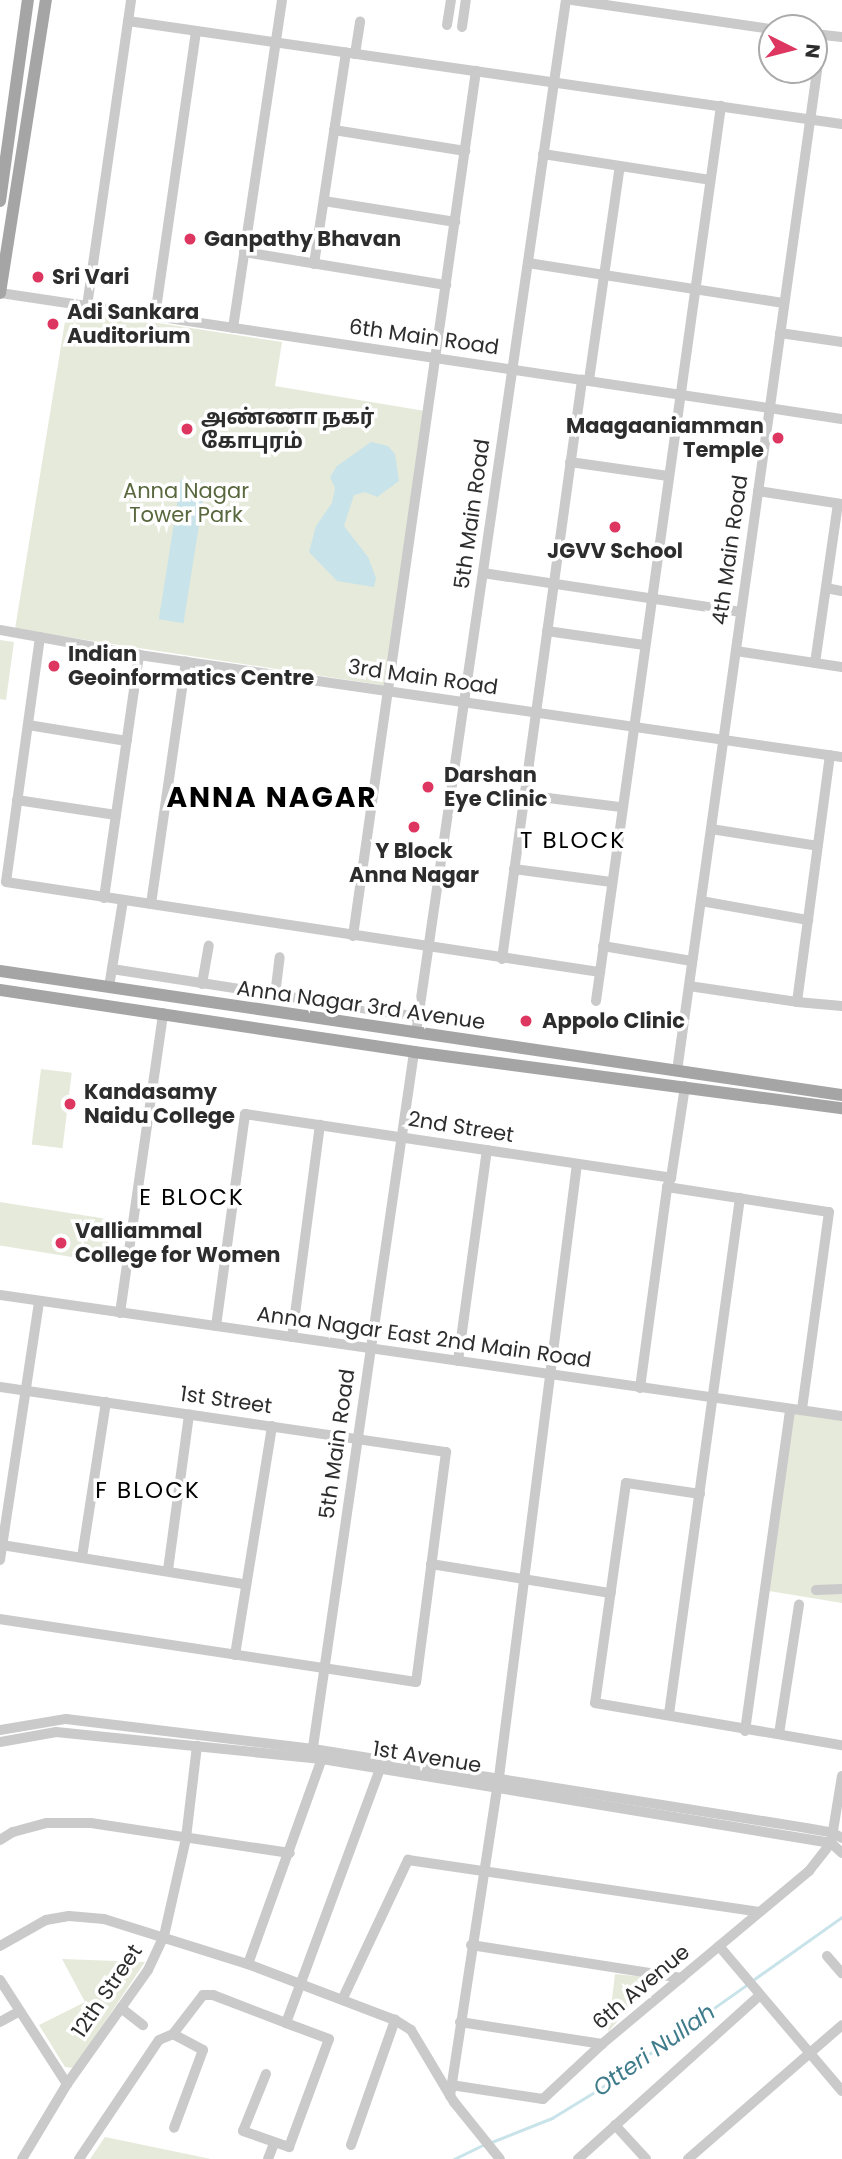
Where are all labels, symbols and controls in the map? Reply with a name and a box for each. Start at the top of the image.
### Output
north arrow [758,14,828,84]
text: N [798,43,827,60]
place label: Ganpathy Bhavan [204,226,401,252]
marker: Ganpathy Bhavan [182,231,198,247]
place label: Sri Vari [52,264,129,290]
marker: Sri Vari [30,269,46,285]
place label: Adi Sankara Auditorium [67,299,199,349]
street label: 6th Main Road [347,314,501,360]
marker: Adi Sankara Auditorium [45,316,61,332]
place label: அண்ணா நகர் கோபுரம் [201,404,374,454]
place label: Maagaaniamman Temple [566,413,764,463]
marker: அண்ணா நகர் கோபுரம் [179,421,195,437]
marker: Maagaaniamman Temple [770,430,786,446]
street label: 5th Main Road [449,437,495,591]
street label: 4th Main Road [707,473,753,627]
park label: Anna Nagar Tower Park [123,478,249,528]
marker: JGVV School [607,519,623,535]
place label: JGVV School [547,538,683,564]
place label: Indian Geoinformatics Centre [68,641,314,691]
street label: 3rd Main Road [346,654,500,700]
marker: Indian Geoinformatics Centre [46,658,62,674]
place label: Darshan Eye Clinic [444,762,547,812]
marker: Darshan Eye Clinic [418,777,438,797]
district label: ANNA NAGAR [168,781,376,815]
marker: Y Block Anna Nagar [406,819,422,835]
district label: T BLOCK [521,826,625,854]
place label: Y Block Anna Nagar [349,838,479,888]
street label: Anna Nagar 3rd Avenue [235,975,487,1035]
place label: Appolo Clinic [542,1008,685,1034]
marker: Appolo Clinic [516,1011,536,1031]
place label: Kandasamy Naidu College [84,1079,235,1129]
marker: Kandasamy Naidu College [62,1096,78,1112]
street label: 2nd Street [406,1106,516,1148]
district label: E BLOCK [140,1183,244,1211]
place label: Valliammal College for Women [75,1218,281,1268]
marker: Valliammal College for Women [53,1235,69,1251]
street label: Anna Nagar East 2nd Main Road [255,1301,593,1373]
street label: 5th Main Road [314,1367,360,1521]
street label: 1st Street [178,1381,274,1419]
district label: F BLOCK [96,1476,200,1504]
street label: 1st Avenue [371,1736,483,1778]
street label: 6th Avenue [587,1939,695,2035]
street label: 12th Street [67,1940,147,2042]
water label: Otteri Nullah [588,1998,720,2102]

